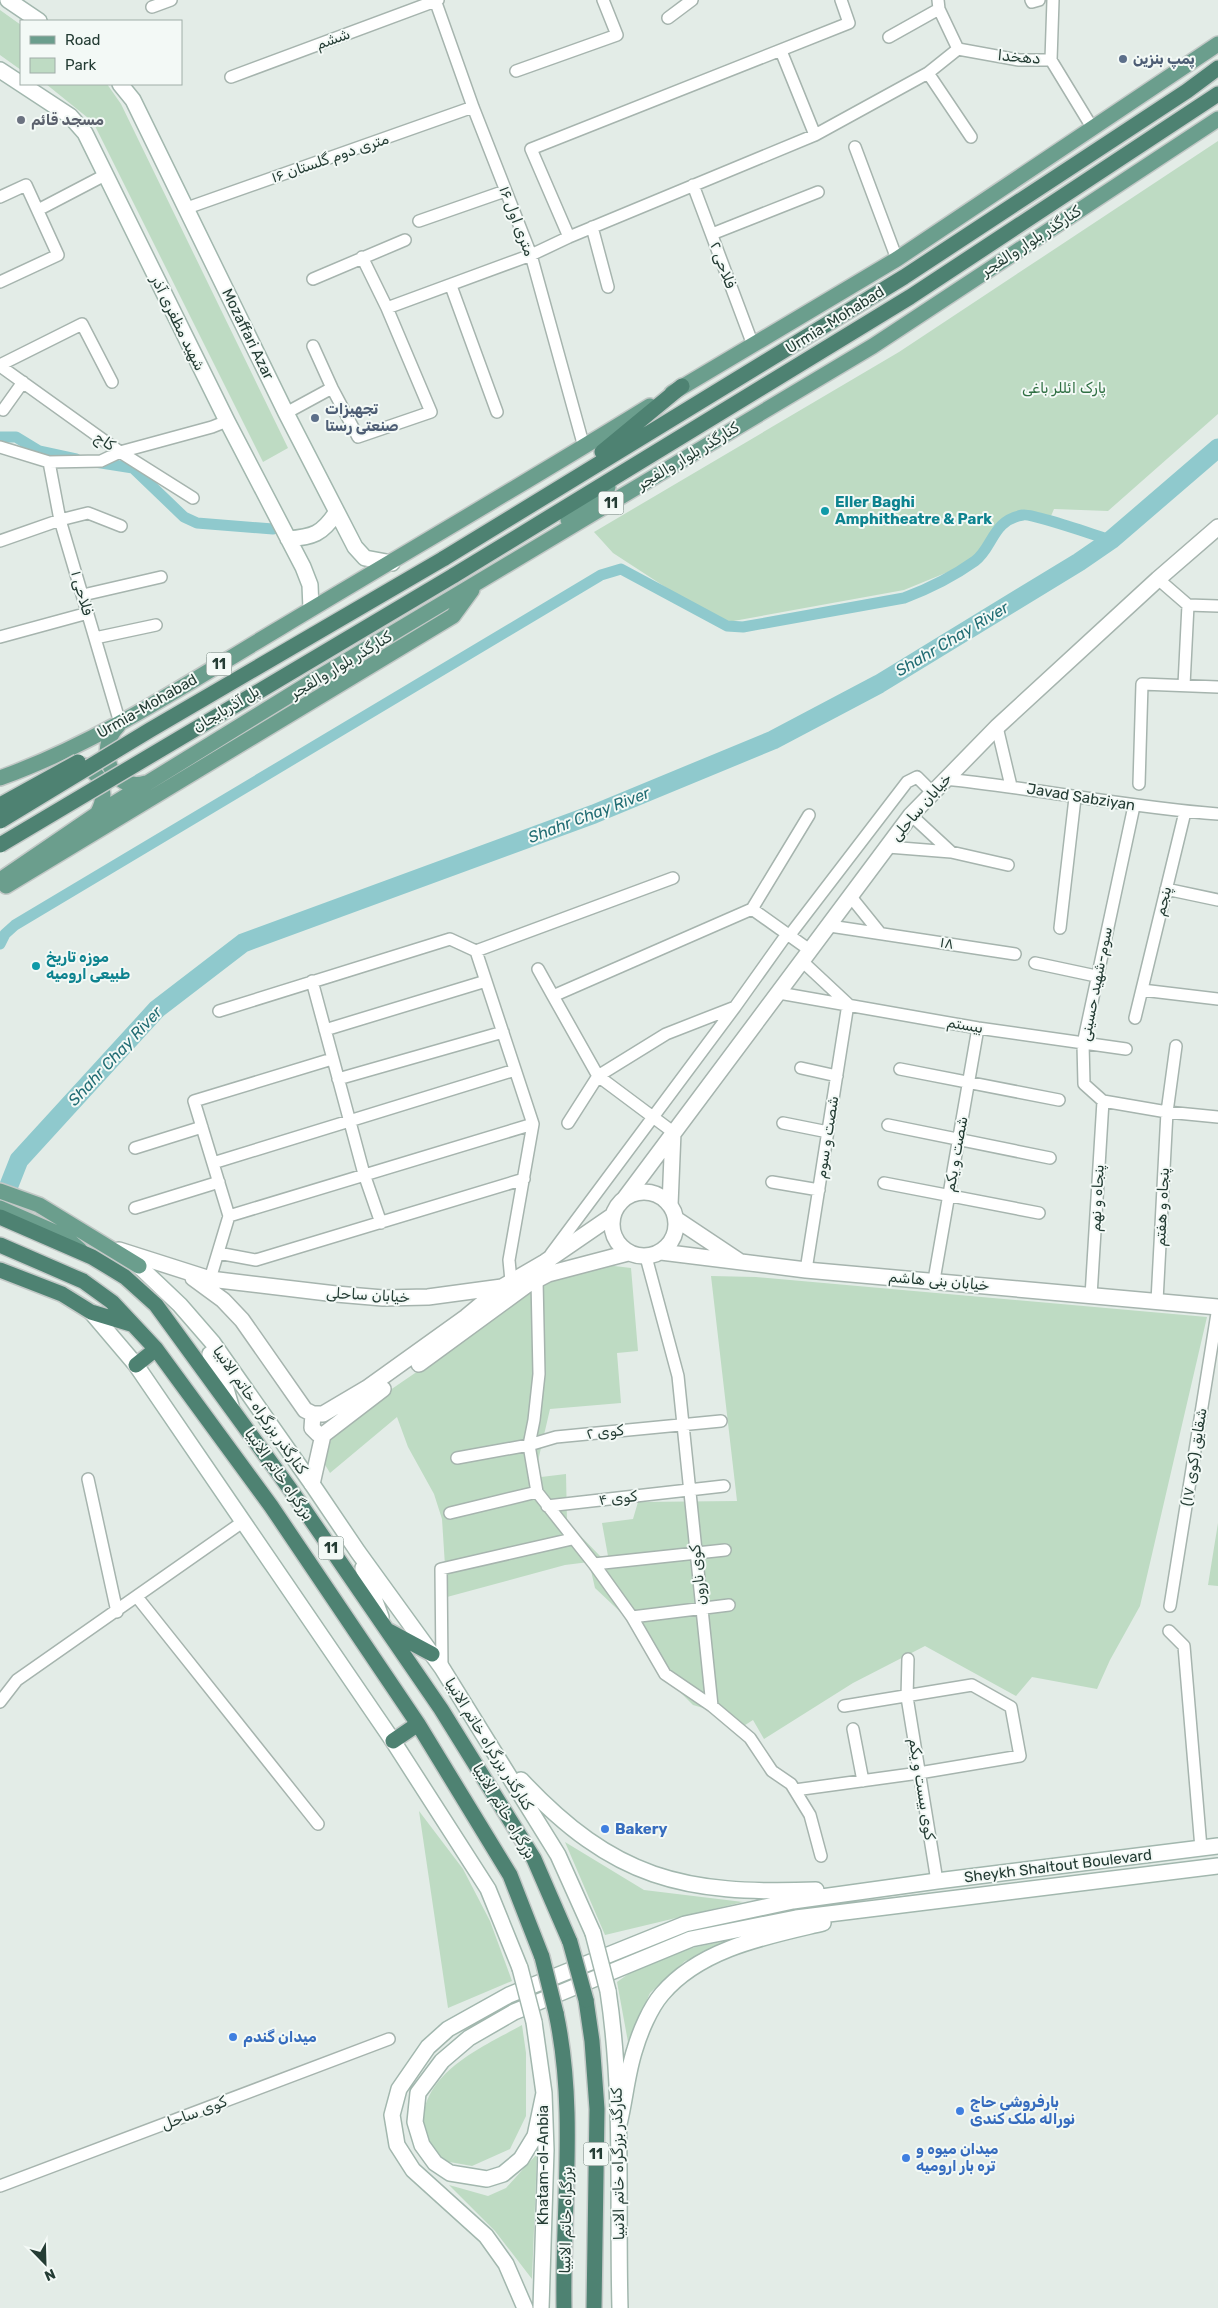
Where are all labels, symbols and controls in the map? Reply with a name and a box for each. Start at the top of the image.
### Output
legend [20,20,182,85]
street label: ششم [313,25,353,54]
text: Road [65,31,101,49]
street label: دهخدا [997,46,1041,68]
place label: پمپ بنزین [1133,50,1195,70]
marker: پمپ بنزین [1117,53,1129,65]
text: Park [65,56,96,74]
place label: مسجد قائم [31,111,104,130]
marker: مسجد قائم [15,114,27,126]
street label: ۱۶ متری دوم گلستان [269,129,391,187]
street label: ۱۶ متری اول [494,183,539,259]
street label: کنارگذر بلوار والفجر [977,202,1085,281]
street label: فلاحی ۲ [706,239,740,291]
street label: شهید مظفری آذر [147,271,209,374]
street label: Urmia-Mohabad [782,283,888,357]
street label: Mozaffari Azar [218,286,278,383]
park label: پارک ائللر باغی [1022,379,1106,398]
place label: تجهیزات صنعتی رستا [325,400,399,435]
marker: تجهیزات صنعتی رستا [309,412,321,424]
street label: کنارگذر بلوار والفجر [633,418,743,495]
street label: کاج [90,428,119,456]
road number: 11 [598,492,624,514]
place label: Eller Baghi Amphitheatre & Park [835,493,992,528]
marker: Eller Baghi Amphitheatre & Park [819,505,831,517]
street label: فلاحی ۱ [67,569,97,617]
water label: Shahr Chay River [892,597,1013,680]
street label: کنارگذر بلوار والفجر [286,627,396,704]
road number: 11 [206,652,232,676]
street label: Urmia-Mohabad [94,670,200,742]
street label: پل آذربایجان [190,682,263,737]
street label: خیابان ساحلی [887,769,955,845]
street label: Javad Sabziyan [1025,780,1137,814]
water label: Shahr Chay River [525,783,653,847]
street label: پنجم [1151,884,1176,918]
street label: سوم-شهید حسینی [1076,925,1117,1043]
street label: ۱۸ [939,933,955,953]
place label: موزه تاریخ طبیعی ارومیه [46,948,130,983]
marker: موزه تاریخ طبیعی ارومیه [30,960,42,972]
water label: Shahr Chay River [64,1002,166,1110]
street label: بیستم [945,1013,985,1038]
street label: شصت و سوم [812,1094,843,1180]
street label: شصت و یکم [940,1115,972,1193]
street label: پنجاه و نهم [1086,1164,1109,1232]
street label: پنجاه و هفتم [1151,1167,1174,1247]
street label: خیابان بنی هاشم [888,1268,990,1295]
street label: خیابان ساحلی [326,1284,410,1306]
street label: کنارگذر بزرگراه خاتم الانبیا [209,1342,311,1478]
street label: شقایق (کوی ۱۷) [1177,1407,1211,1507]
street label: کوی ۲ [585,1421,625,1443]
street label: بزرگراه خاتم الانبیا [241,1425,317,1523]
street label: کوی ۴ [598,1487,638,1509]
road number: 11 [318,1536,344,1560]
street label: کوی نارون [686,1543,711,1606]
street label: کنارگذر بزرگراه خاتم الانبیا [441,1675,537,1813]
street label: کوی بیست و یکم [904,1737,939,1842]
street label: بزرگراه خاتم الانبیا [469,1760,539,1862]
place label: Bakery [615,1820,668,1838]
marker: Bakery [599,1823,611,1835]
street label: Sheykh Shaltout Boulevard [963,1846,1153,1886]
place label: میدان گندم [243,2028,317,2047]
marker: میدان گندم [227,2031,239,2043]
street label: کنارگذر بزرگراه خاتم الانبیا [608,2087,629,2240]
street label: کوی ساحل [159,2092,229,2134]
place label: بارفروشی حاج نوراله ملک کندی [970,2093,1075,2128]
street label: Khatam-ol-Anbia [534,2105,552,2225]
marker: بارفروشی حاج نوراله ملک کندی [954,2105,966,2117]
place label: میدان میوه و تره بار ارومیه [916,2140,999,2175]
road number: 11 [584,2142,608,2166]
marker: میدان میوه و تره بار ارومیه [900,2152,912,2164]
street label: بزرگراه خاتم الانبیا [556,2166,577,2274]
north arrow [20,2238,70,2288]
text: N [42,2265,58,2284]

